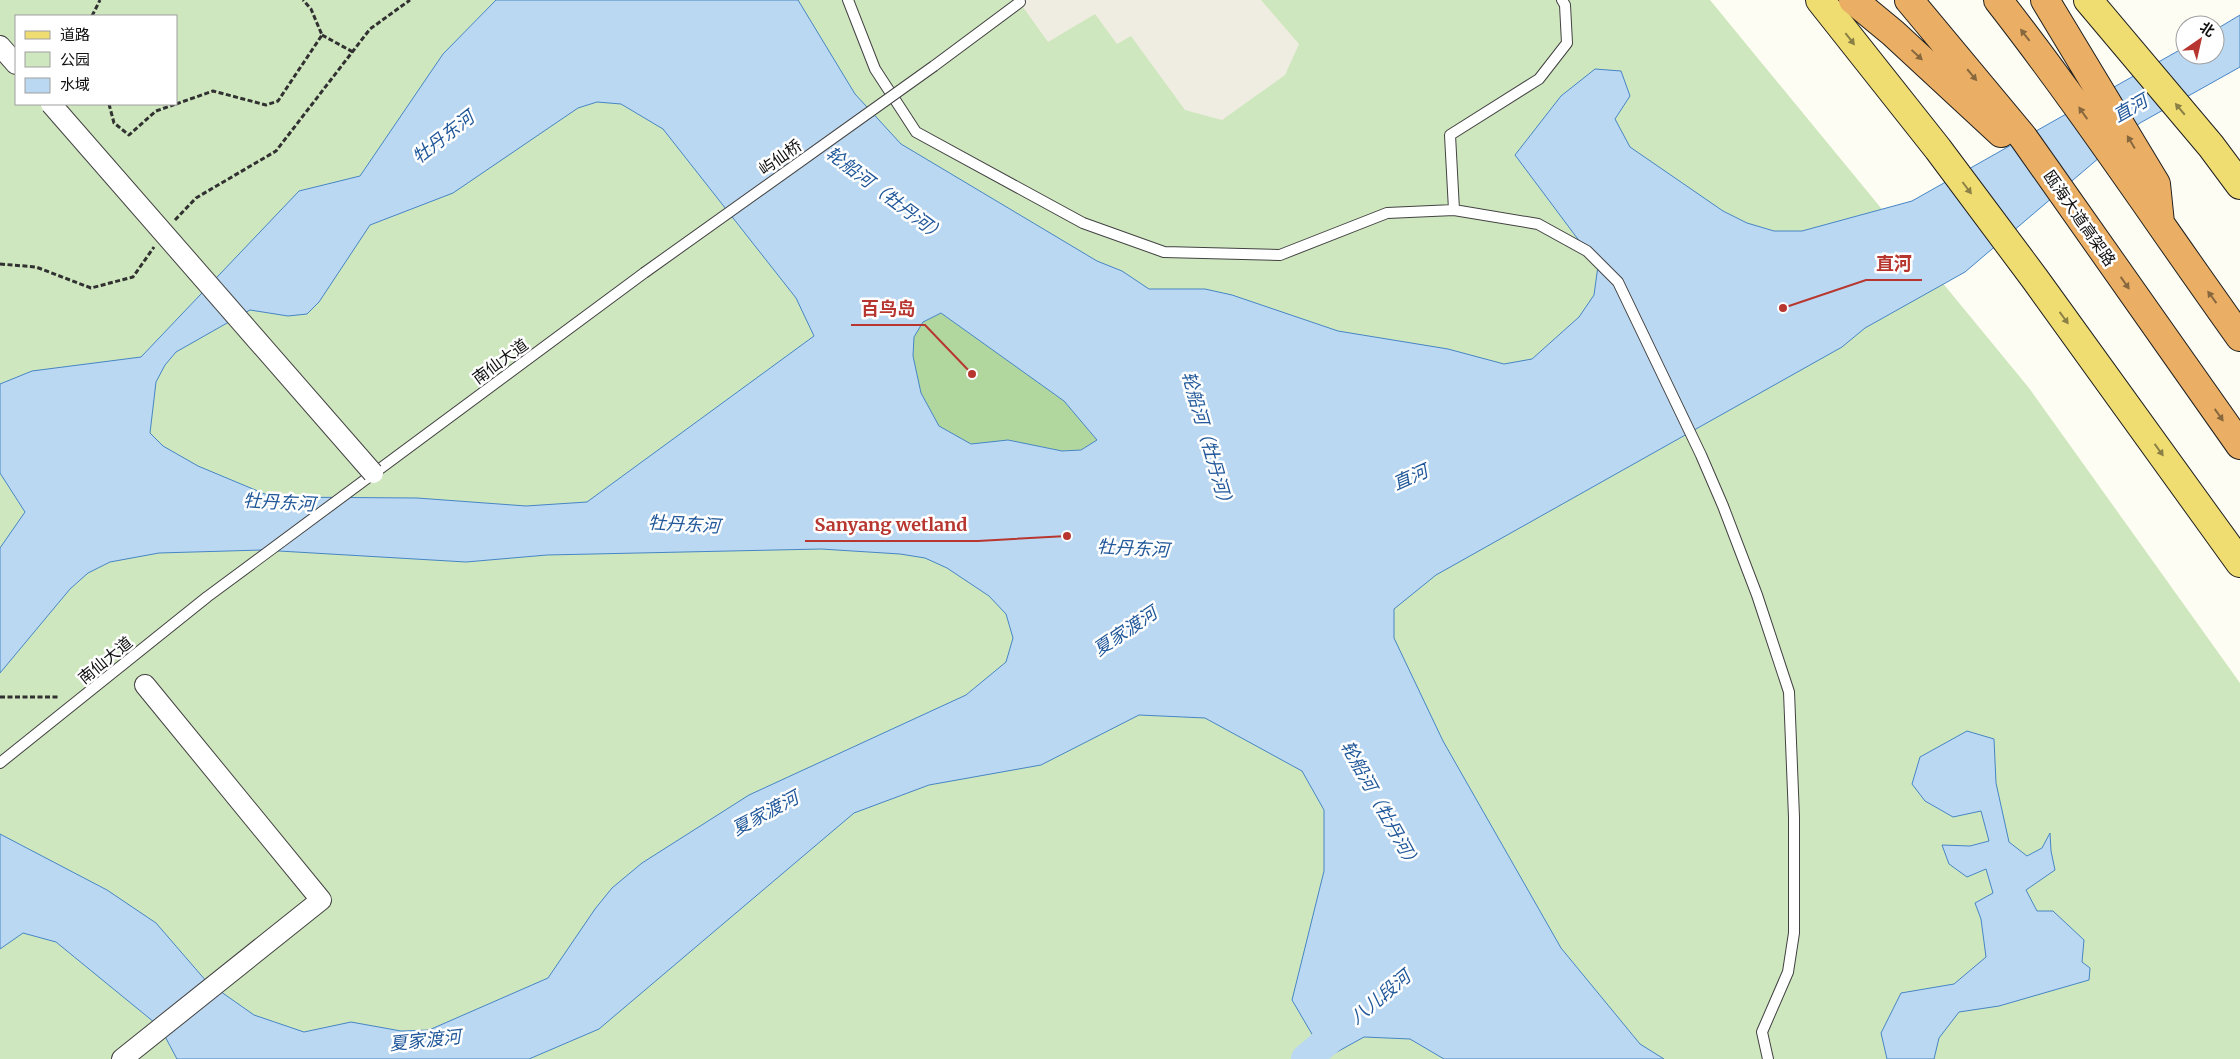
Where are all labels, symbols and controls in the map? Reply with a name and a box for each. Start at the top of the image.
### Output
legend [15,15,178,105]
north arrow [2175,15,2225,65]
text: 北 [2196,18,2218,41]
text: 道路 [60,25,90,44]
one-way arrow [2020,29,2031,42]
one-way arrow [1845,32,1855,45]
one-way arrow [1910,49,1922,61]
text: 公园 [60,50,90,69]
one-way arrow [1966,69,1977,82]
text: 水域 [60,75,90,94]
water label: 直河 [2109,88,2154,127]
one-way arrow [2174,102,2185,115]
water label: 牡丹东河 [408,104,481,168]
one-way arrow [2078,106,2088,120]
street label: 屿仙桥 [755,135,805,179]
one-way arrow [2126,136,2135,149]
water label: 轮船河（牡丹河） [822,141,950,247]
street label: 瓯海大道高架路 [2040,166,2120,270]
one-way arrow [1962,181,1973,194]
callout: 直河 [1866,247,1922,280]
text: 直河 [1876,252,1912,275]
one-way arrow [2120,276,2130,289]
one-way arrow [2206,291,2217,304]
callout: 百鸟岛 [851,292,925,325]
text: 百鸟岛 [861,297,915,320]
one-way arrow [2059,311,2069,325]
street label: 南仙大道 [468,334,532,388]
water label: 轮船河（牡丹河） [1177,369,1239,513]
one-way arrow [2214,409,2224,422]
one-way arrow [2154,443,2164,457]
water label: 直河 [1389,458,1434,495]
water label: 牡丹东河 [242,489,319,516]
callout: Sanyang wetland [805,508,978,541]
water label: 牡丹东河 [647,511,724,538]
text: Sanyang wetland [815,513,967,536]
water label: 牡丹东河 [1096,535,1173,562]
water label: 夏家渡河 [1089,600,1164,661]
street label: 南仙大道 [74,632,136,688]
water label: 轮船河（牡丹河） [1336,736,1426,874]
water label: 夏家渡河 [728,785,805,840]
water label: 八儿段河 [1345,963,1417,1029]
water label: 夏家渡河 [388,1024,465,1055]

